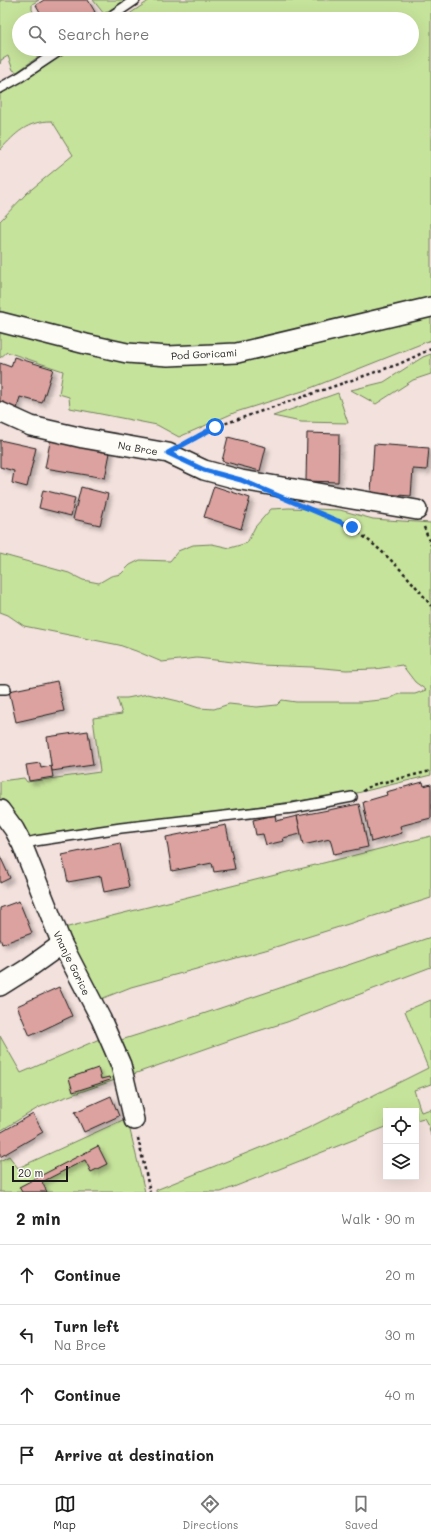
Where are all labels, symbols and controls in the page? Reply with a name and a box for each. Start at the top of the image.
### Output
search box [12,12,419,56]
icon: search [26,23,48,45]
text: Search here [58,24,149,44]
street label: Pod Goricami [171,345,237,363]
route start [206,418,224,436]
street label: Na Brce [117,438,159,458]
route end [343,518,361,536]
street label: Vnanje Gorice [50,928,94,998]
map controls [383,1108,419,1180]
button: locate [383,1108,419,1144]
button: layers [383,1144,419,1180]
scale bar [12,1164,68,1183]
text: 20 m [18,1165,43,1180]
text: 2 min [16,1207,61,1229]
text: Walk · 90 m [341,1210,415,1227]
icon: ahead [16,1264,38,1286]
text: Continue [54,1265,121,1285]
text: 20 m [385,1266,415,1283]
text: Turn left [54,1316,119,1336]
icon: left [16,1324,38,1346]
text: 30 m [385,1326,415,1343]
text: Na Brce [54,1336,106,1353]
icon: ahead [16,1384,38,1406]
text: Continue [54,1385,121,1405]
text: 40 m [385,1386,415,1403]
icon: arrive [16,1444,38,1466]
text: Arrive at destination [54,1445,214,1465]
tab: Map [53,1493,76,1532]
tab: Directions [182,1493,238,1532]
tab: Saved [345,1493,378,1532]

